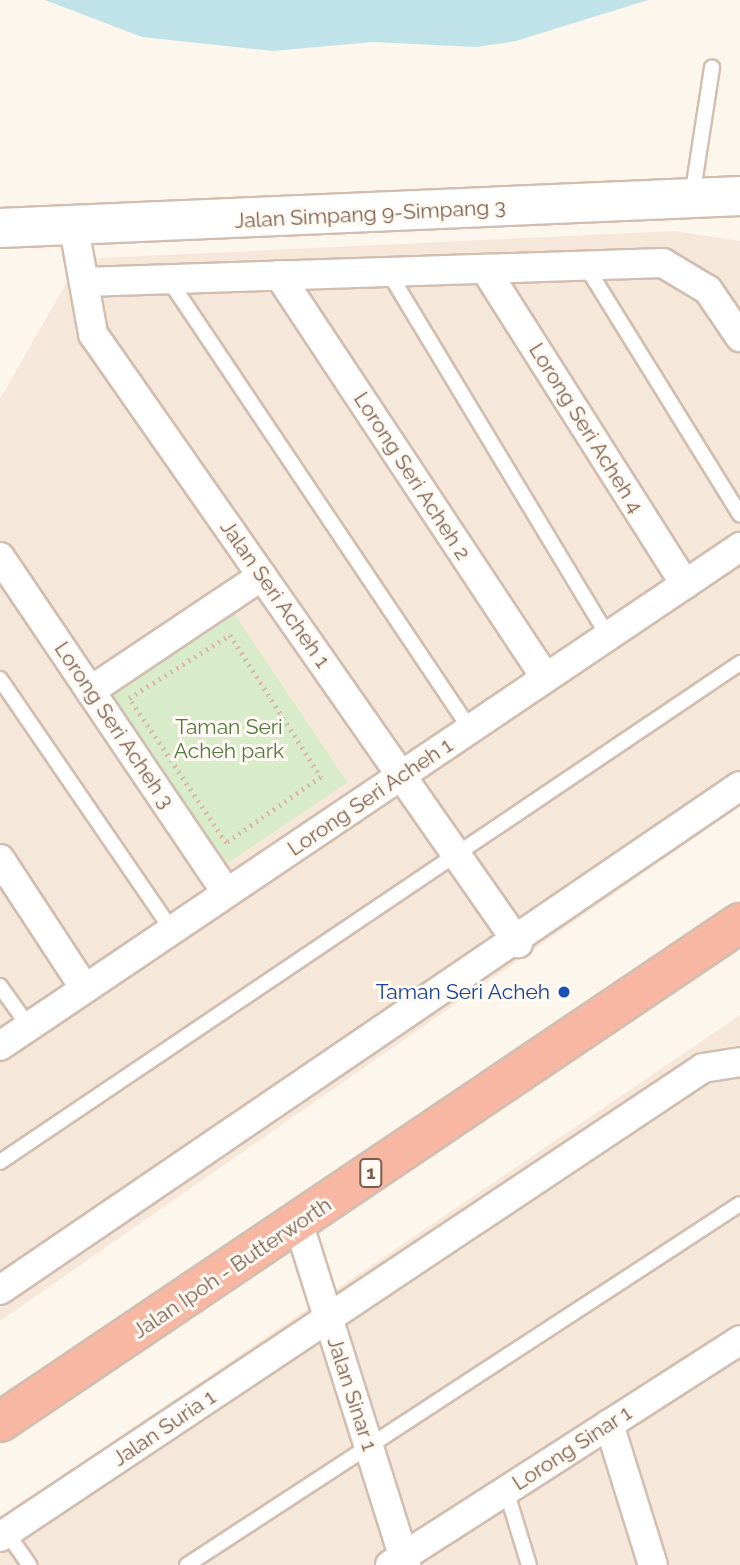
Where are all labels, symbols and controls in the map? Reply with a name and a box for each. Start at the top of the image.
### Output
street label: Jalan Simpang 9-Simpang 3 [234,194,506,234]
street label: Lorong Seri Acheh 4 [523,338,649,518]
street label: Lorong Seri Acheh 2 [348,387,476,565]
street label: Jalan Seri Acheh 1 [214,515,336,673]
street label: Lorong Seri Acheh 3 [49,637,179,813]
park label: Taman Seri Acheh park [174,714,284,764]
street label: Lorong Seri Acheh 1 [283,732,457,862]
place label: Taman Seri Acheh [375,979,550,1005]
marker: Taman Seri Acheh [556,984,572,1000]
road number: 1 [359,1158,383,1189]
street label: Jalan Ipoh - Butterworth [128,1192,336,1344]
street label: Jalan Sinar 1 [322,1334,382,1454]
street label: Jalan Suria 1 [108,1384,220,1472]
street label: Lorong Sinar 1 [508,1400,636,1496]

